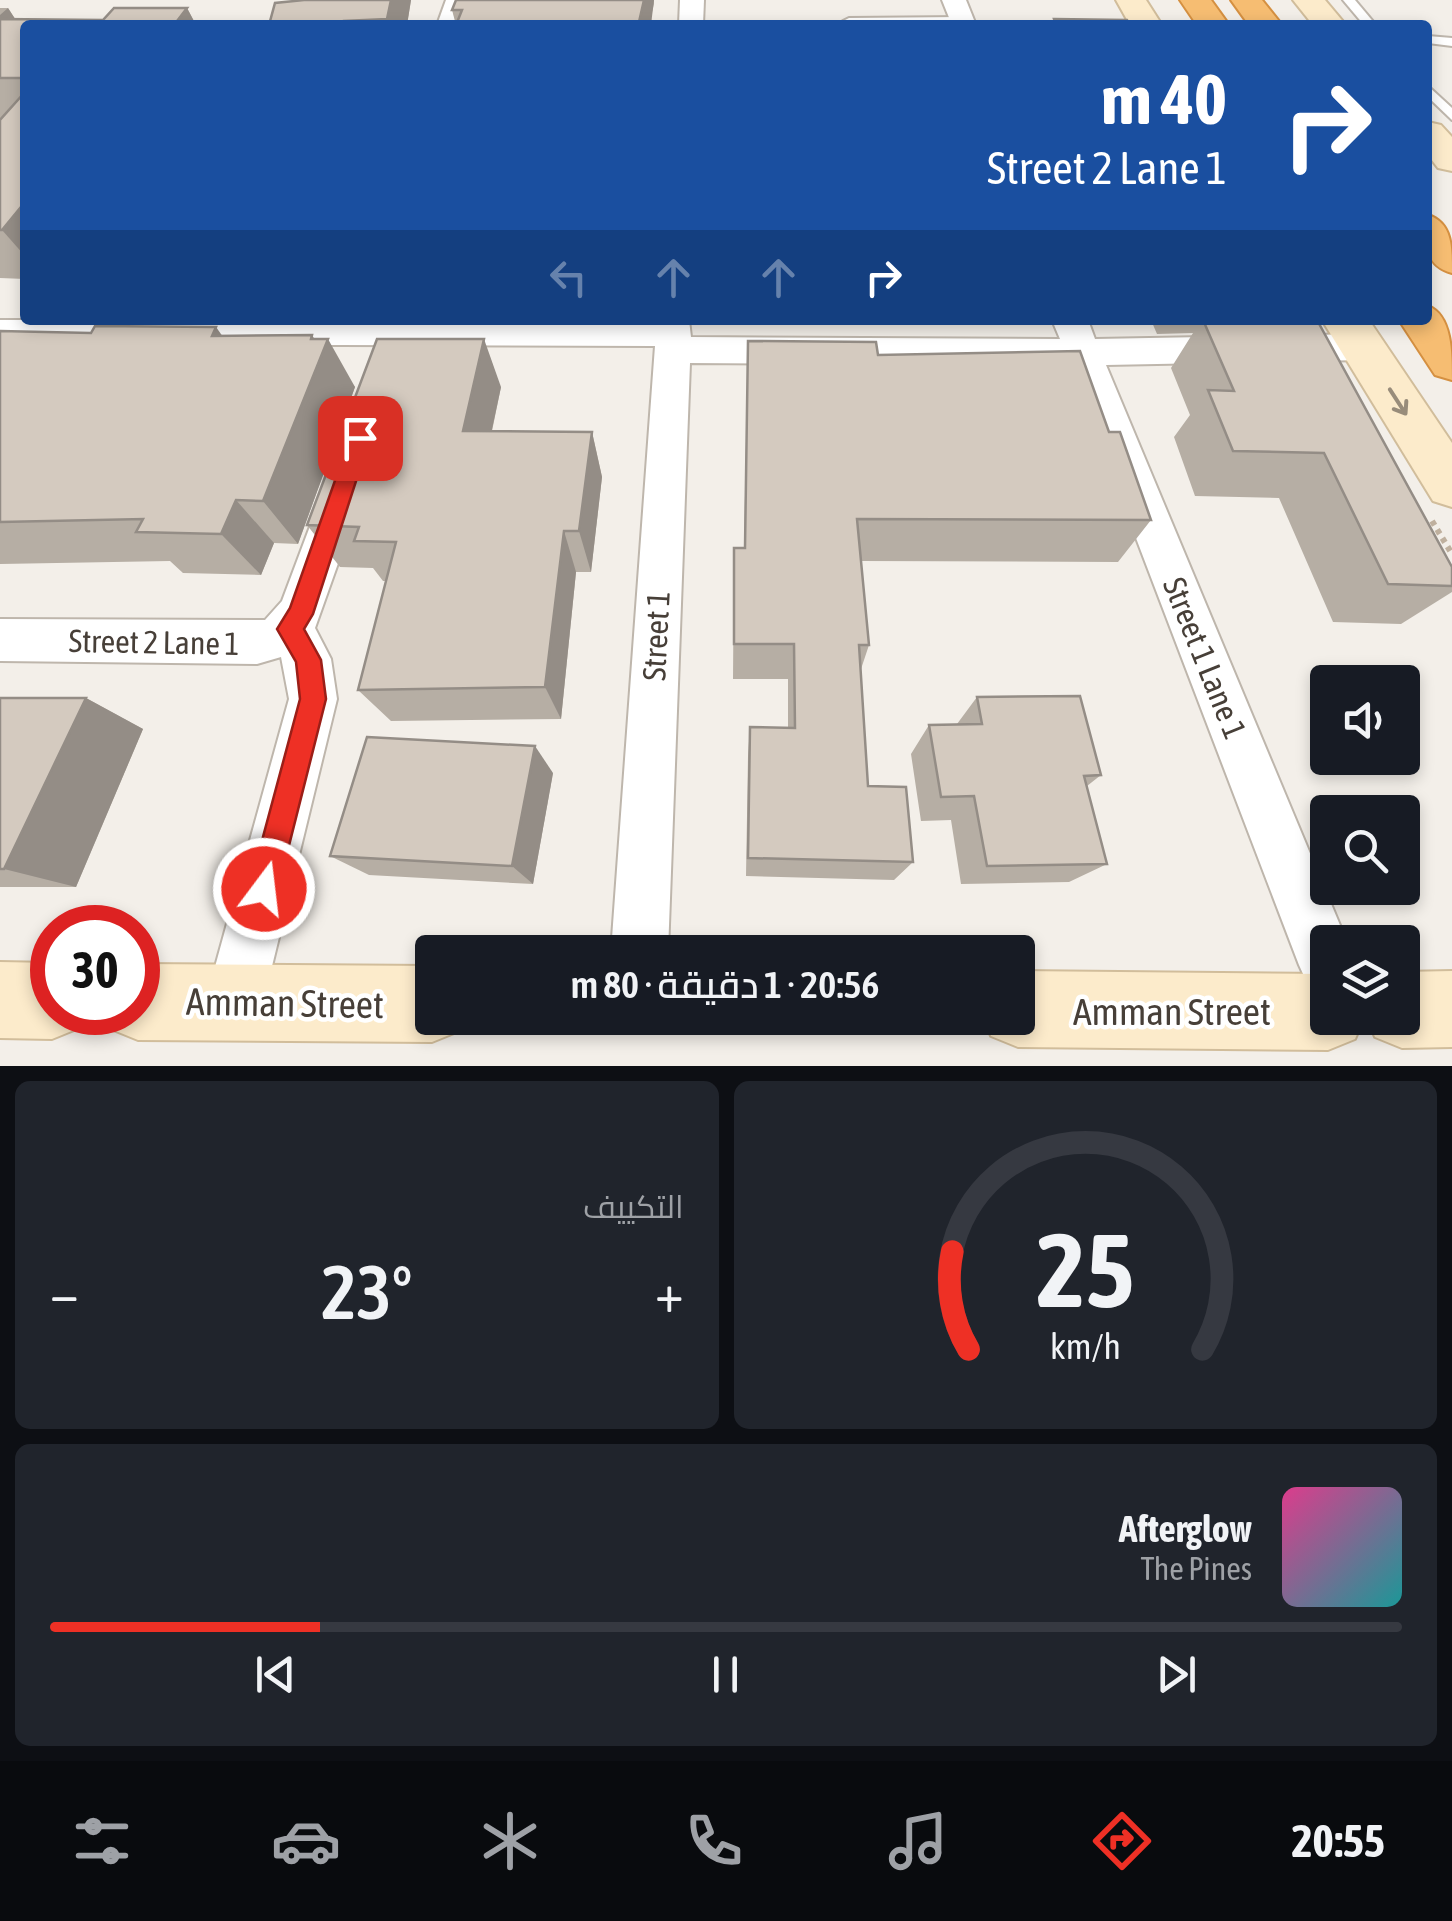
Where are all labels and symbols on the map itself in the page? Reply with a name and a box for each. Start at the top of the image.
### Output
one-way arrow [1388,387,1408,416]
pin [318,396,403,481]
street label: Street 1 Lane 1 [1156,572,1254,744]
street label: Street 1 [635,590,677,682]
street label: Street 2 Lane 1 [68,622,240,662]
position arrow [212,837,316,941]
speed limit sign: 30 [30,905,160,1035]
street label: Amman Street [186,980,384,1026]
street label: Amman Street [1073,990,1271,1033]

